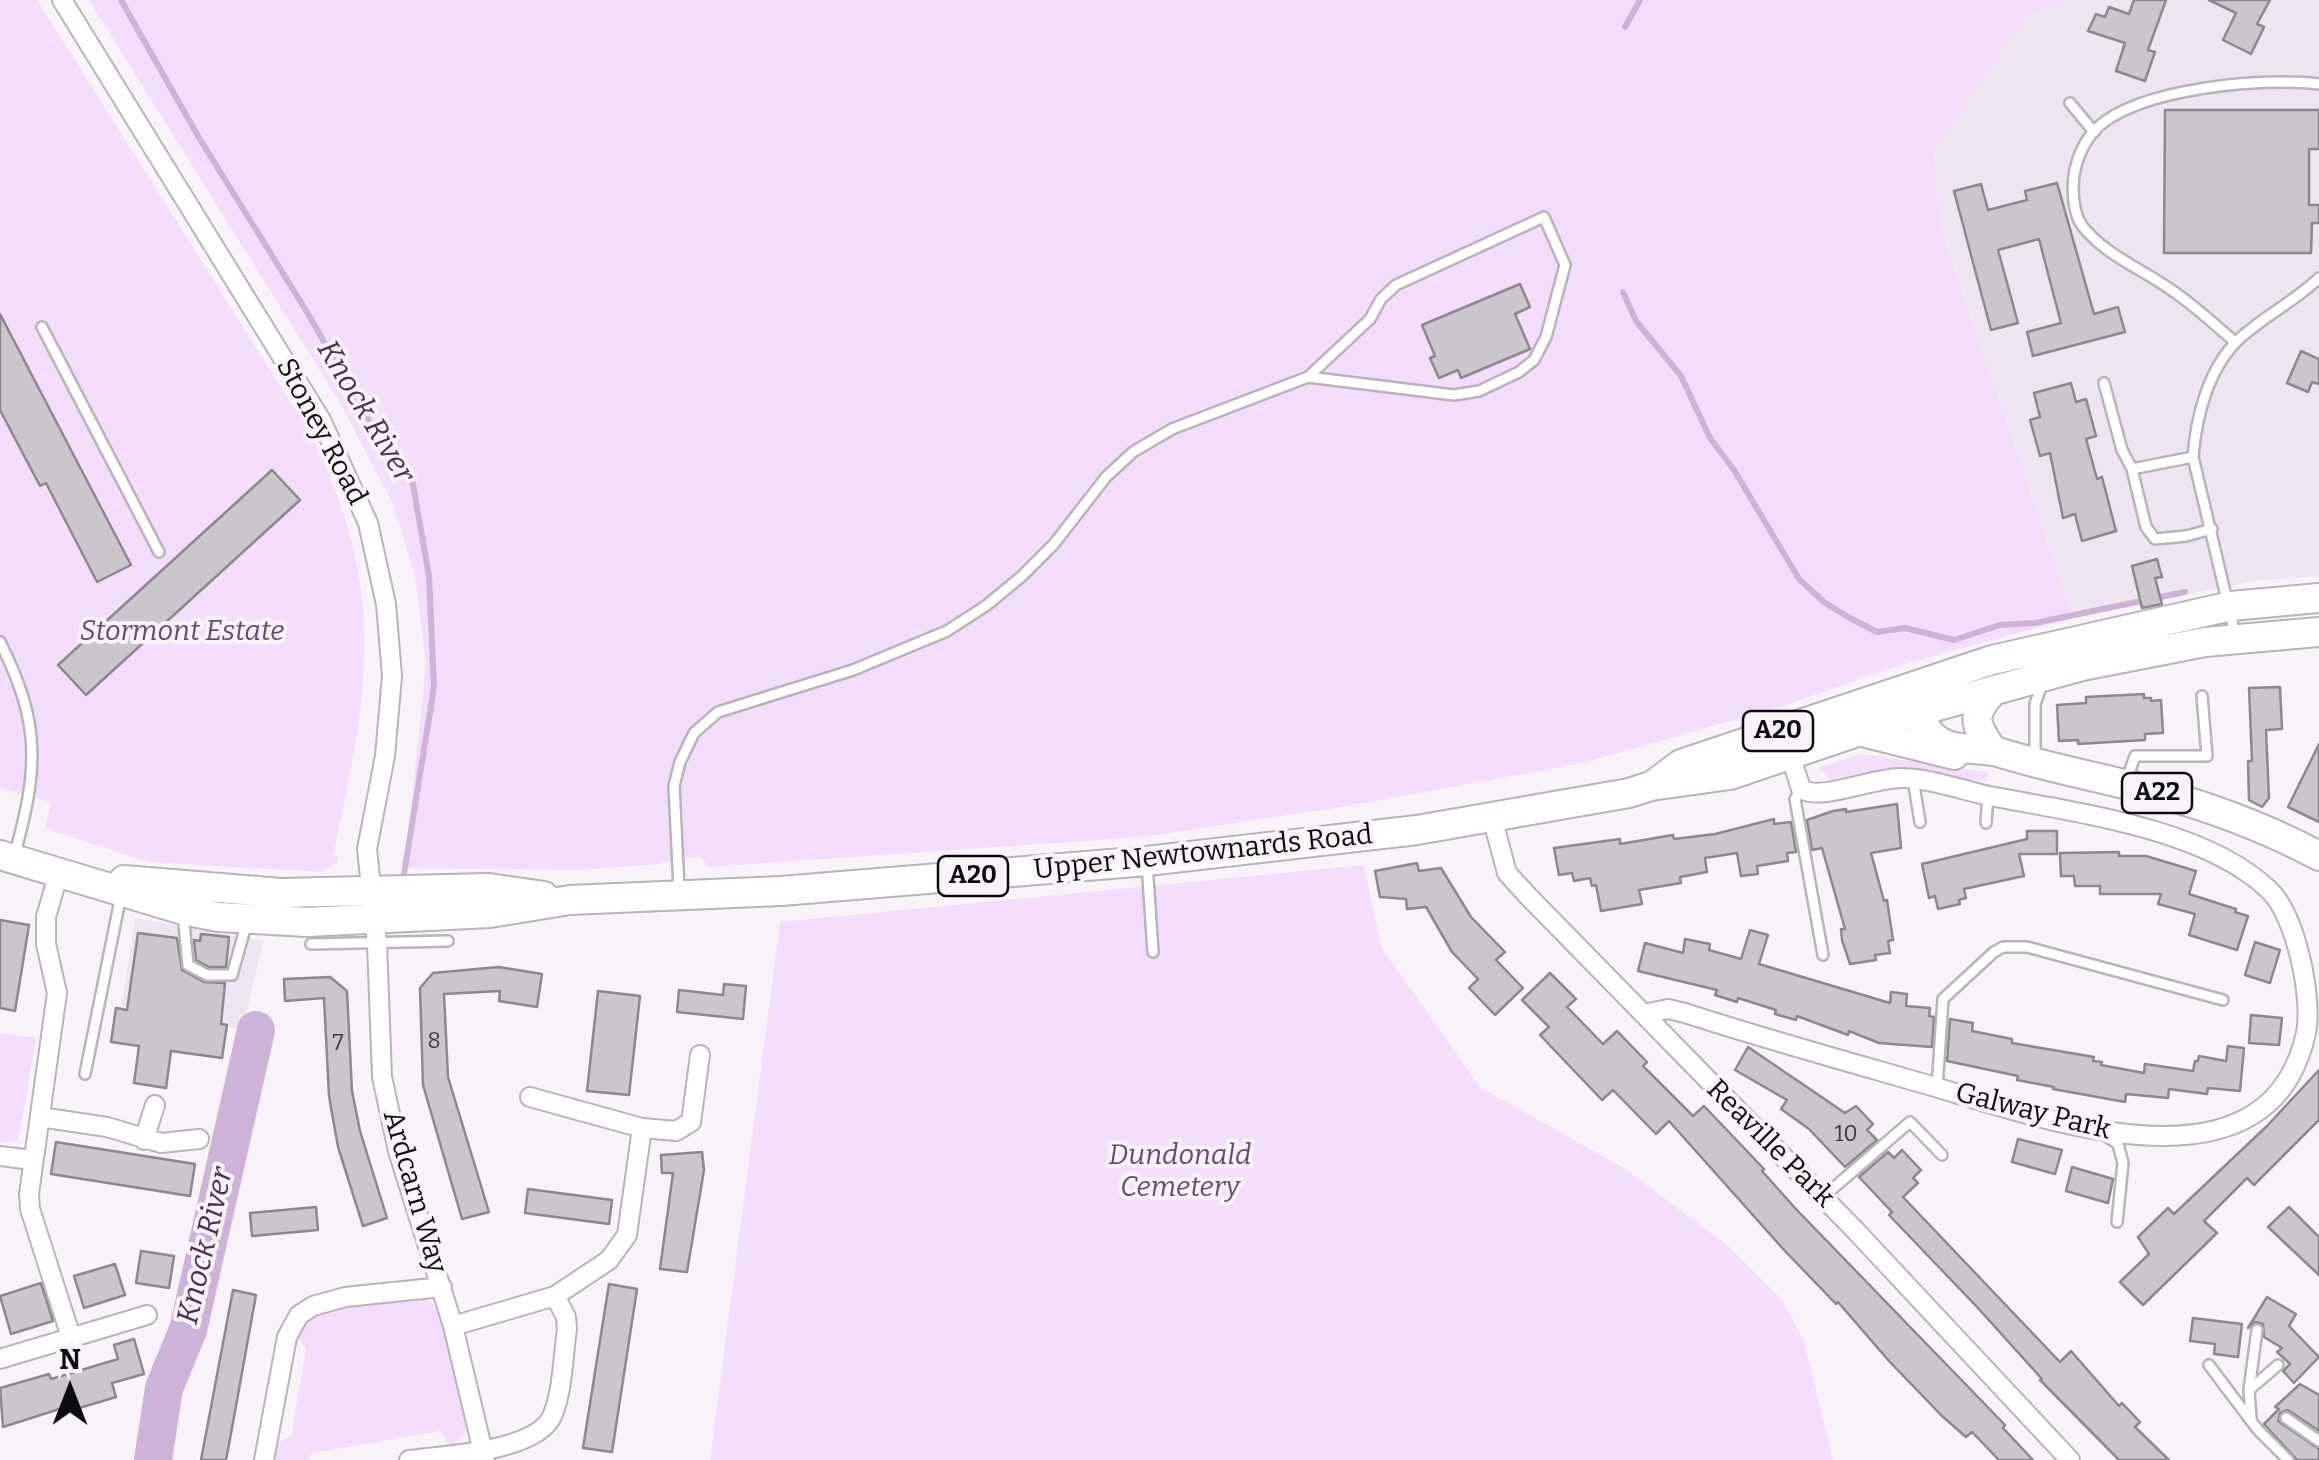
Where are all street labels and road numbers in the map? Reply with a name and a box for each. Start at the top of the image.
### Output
street label: Stoney Road [268,353,374,511]
road number: A20 [1743,711,1813,751]
road number: A22 [2122,773,2192,813]
street label: Upper Newtownards Road [1032,818,1374,888]
road number: A20 [938,856,1008,896]
street label: Reaville Park [1699,1073,1841,1215]
street label: Galway Park [1952,1076,2114,1148]
street label: Ardcarn Way [375,1107,453,1277]

